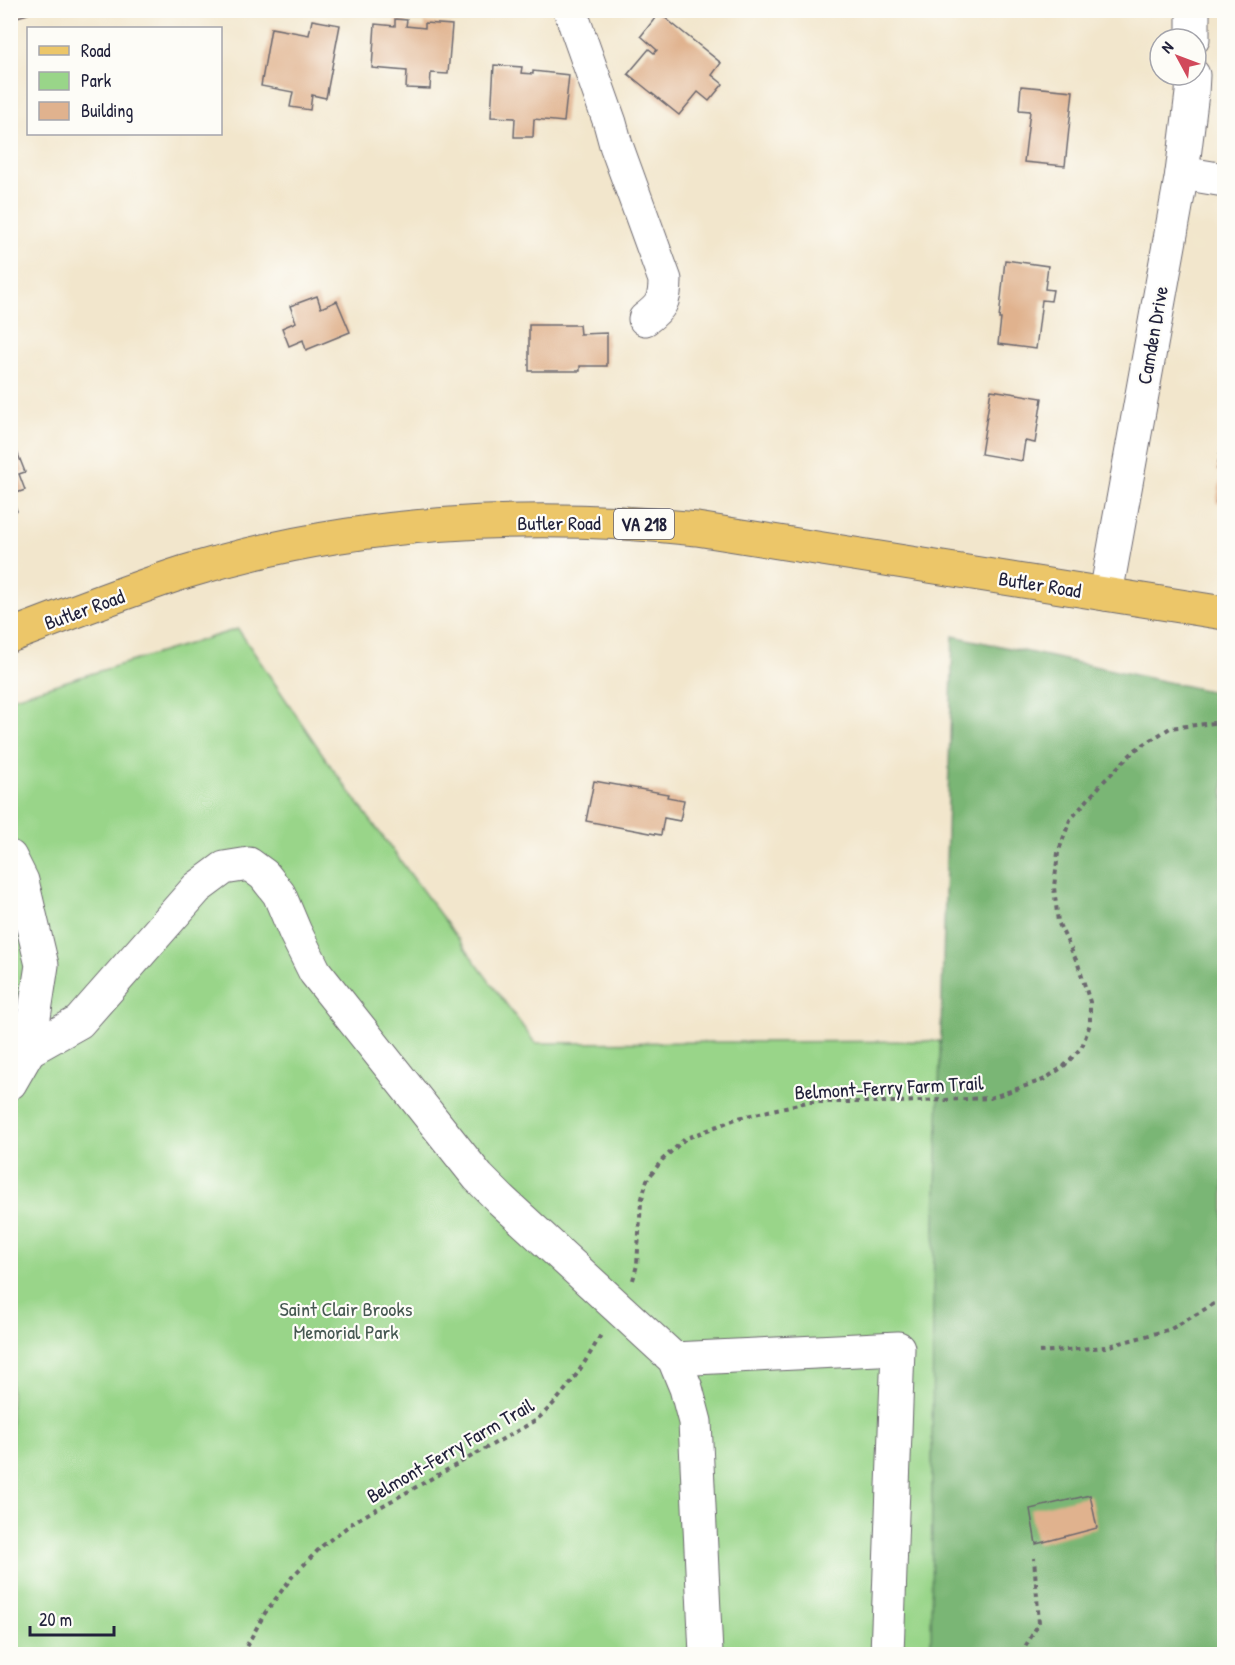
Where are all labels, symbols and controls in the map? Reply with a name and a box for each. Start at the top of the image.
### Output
legend [27,27,222,135]
north arrow [1148,27,1208,87]
text: N [1156,36,1178,58]
text: Road [81,38,111,63]
text: Park [81,68,112,93]
text: Building [81,98,133,123]
street label: Camden Drive [1130,284,1174,386]
street label: Butler Road [517,509,601,536]
road number: VA 218 [614,509,674,539]
street label: Butler Road [997,564,1083,604]
street label: Butler Road [40,582,128,636]
street label: Belmont-Ferry Farm Trail [794,1069,985,1105]
park label: Saint Clair Brooks Memorial Park [280,1295,413,1345]
street label: Belmont-Ferry Farm Trail [361,1391,539,1509]
scale bar [30,1599,114,1637]
text: 20 m [39,1607,72,1632]

